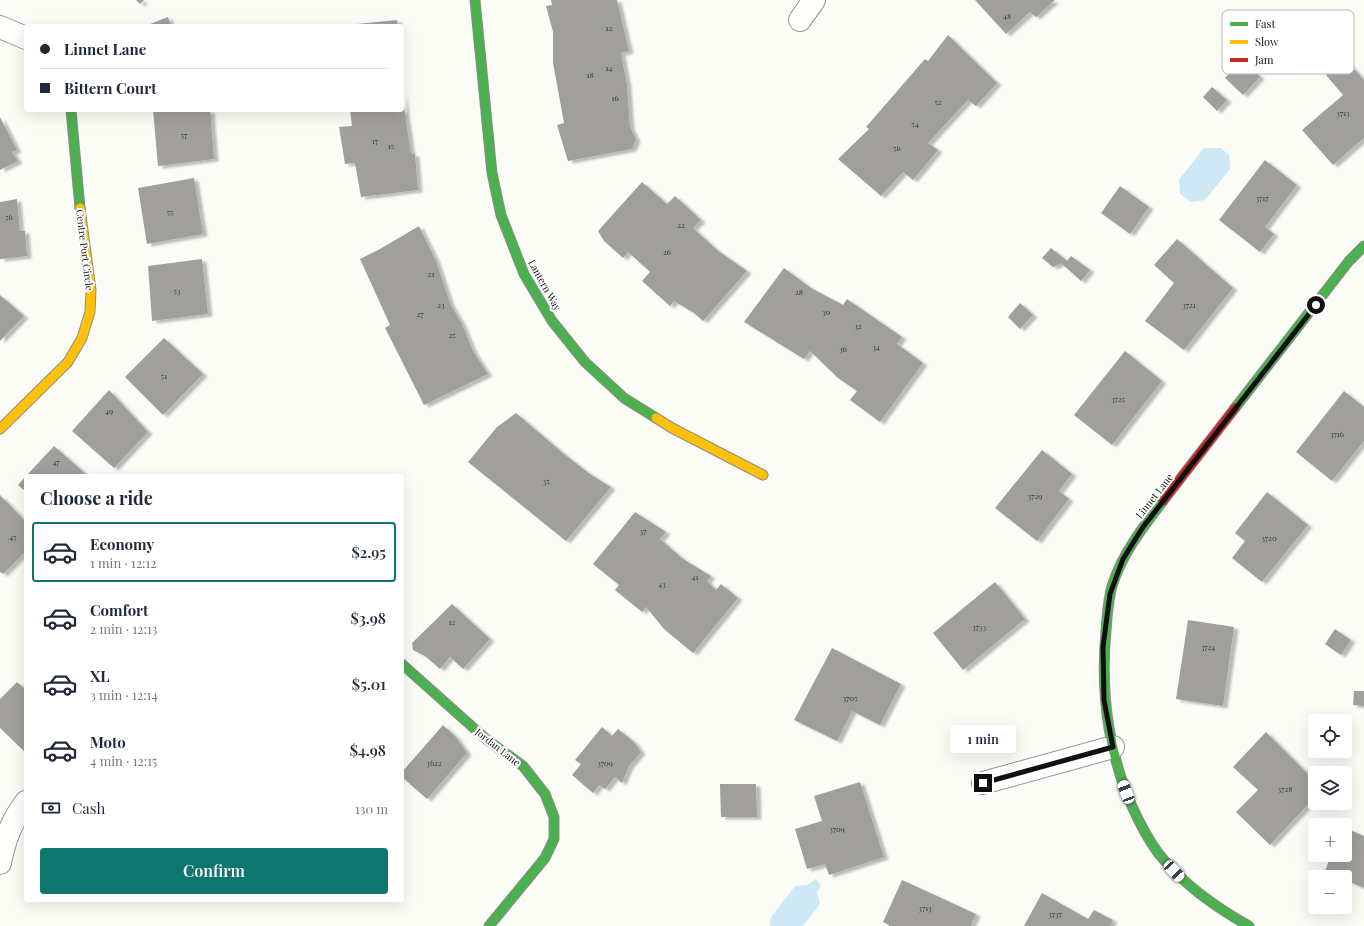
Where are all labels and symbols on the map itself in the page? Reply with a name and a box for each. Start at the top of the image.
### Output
house number: 48 [1003,10,1011,21]
legend [1222,10,1354,74]
text: Fast [1255,16,1275,31]
house number: 12 [606,22,613,33]
text: Slow [1255,34,1279,49]
text: Jam [1254,52,1274,67]
house number: 14 [606,62,612,73]
house number: 18 [586,69,594,80]
house number: 16 [611,92,619,103]
house number: 52 [934,96,942,107]
house number: 3713 [1336,107,1350,118]
house number: 54 [911,118,919,129]
house number: 57 [181,129,188,140]
house number: 17 [372,135,379,146]
house number: 15 [388,140,394,151]
house number: 56 [893,142,901,153]
house number: 3717 [1255,192,1269,203]
house number: 55 [167,206,173,217]
street label: Centre Port Circle [73,209,97,291]
house number: 56 [5,211,13,222]
house number: 22 [677,219,685,230]
house number: 26 [663,246,671,257]
street label: Lantern Way [525,257,565,313]
house number: 21 [428,268,434,279]
house number: 53 [174,285,181,296]
house number: 28 [795,286,803,297]
route start [1307,296,1325,314]
house number: 23 [437,299,445,310]
house number: 3721 [1182,299,1196,310]
house number: 30 [822,306,830,317]
house number: 27 [416,308,424,319]
house number: 32 [854,320,862,331]
house number: 25 [448,329,456,340]
house number: 34 [872,341,880,352]
house number: 36 [839,343,847,354]
house number: 51 [161,370,167,381]
house number: 3725 [1111,393,1125,404]
house number: 49 [105,405,113,416]
house number: 3716 [1330,428,1344,439]
house number: 47 [52,456,60,467]
street label: Linnet Lane [1132,471,1176,521]
house number: 35 [543,475,549,486]
house number: 3729 [1028,490,1042,501]
house number: 37 [640,525,647,536]
house number: 45 [9,531,17,542]
house number: 3720 [1261,532,1277,543]
house number: 41 [692,571,698,582]
house number: 43 [658,578,666,589]
house number: 12 [449,616,456,627]
house number: 3733 [972,621,986,632]
house number: 3724 [1201,641,1215,652]
house number: 3705 [843,692,857,703]
street label: Jordan Lane [472,724,524,769]
callout: 1 min [950,725,1016,753]
house number: 3622 [426,757,442,768]
house number: 3709 [597,757,613,768]
route end [974,774,992,792]
car [1116,779,1136,805]
house number: 3728 [1278,783,1292,794]
house number: 3709 [829,823,845,834]
car [1161,858,1187,884]
house number: 3713 [918,902,932,913]
house number: 3737 [1048,908,1063,919]

